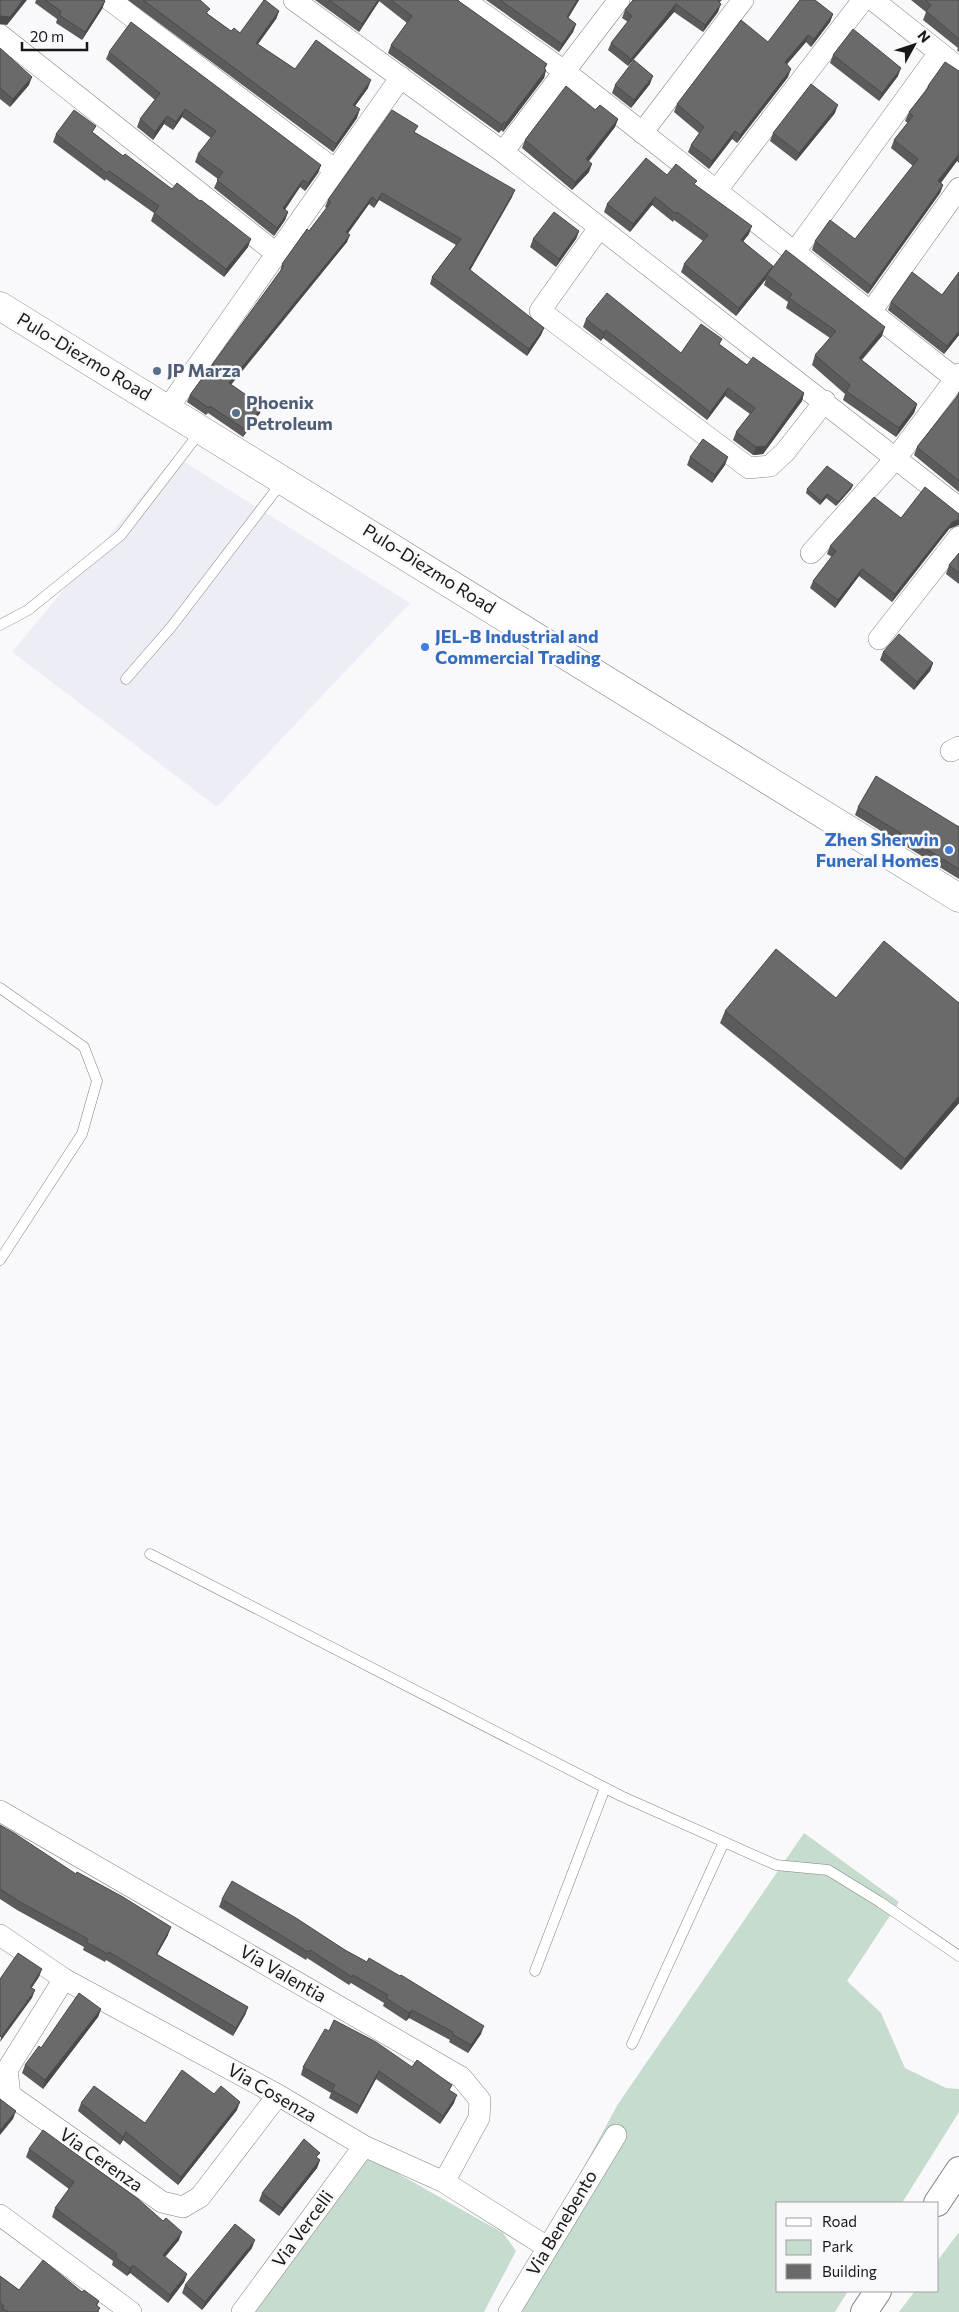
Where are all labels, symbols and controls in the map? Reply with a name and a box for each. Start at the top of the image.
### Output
scale bar [22,20,88,52]
north arrow [889,20,939,70]
text: 20 m [30,27,64,45]
text: N [914,27,934,46]
street label: Pulo-Diezmo Road [13,307,156,405]
place label: JP Marza [167,359,241,381]
marker: JP Marza [151,365,163,377]
place label: Phoenix Petroleum [246,391,333,434]
marker: Phoenix Petroleum [230,407,242,419]
street label: Pulo-Diezmo Road [359,518,500,618]
place label: JEL-B Industrial and Commercial Trading [435,625,601,668]
marker: JEL-B Industrial and Commercial Trading [419,641,431,653]
place label: Zhen Sherwin Funeral Homes [816,828,939,871]
marker: Zhen Sherwin Funeral Homes [943,844,955,856]
street label: Via Valentia [236,1939,331,2007]
street label: Via Cosenza [224,2058,321,2126]
street label: Via Cerenza [56,2122,148,2196]
street label: Via Benebento [521,2166,601,2279]
street label: Via Vercelli [267,2186,337,2271]
legend [776,2202,939,2292]
text: Road [822,2212,857,2230]
text: Park [822,2237,853,2255]
text: Building [822,2262,877,2280]

